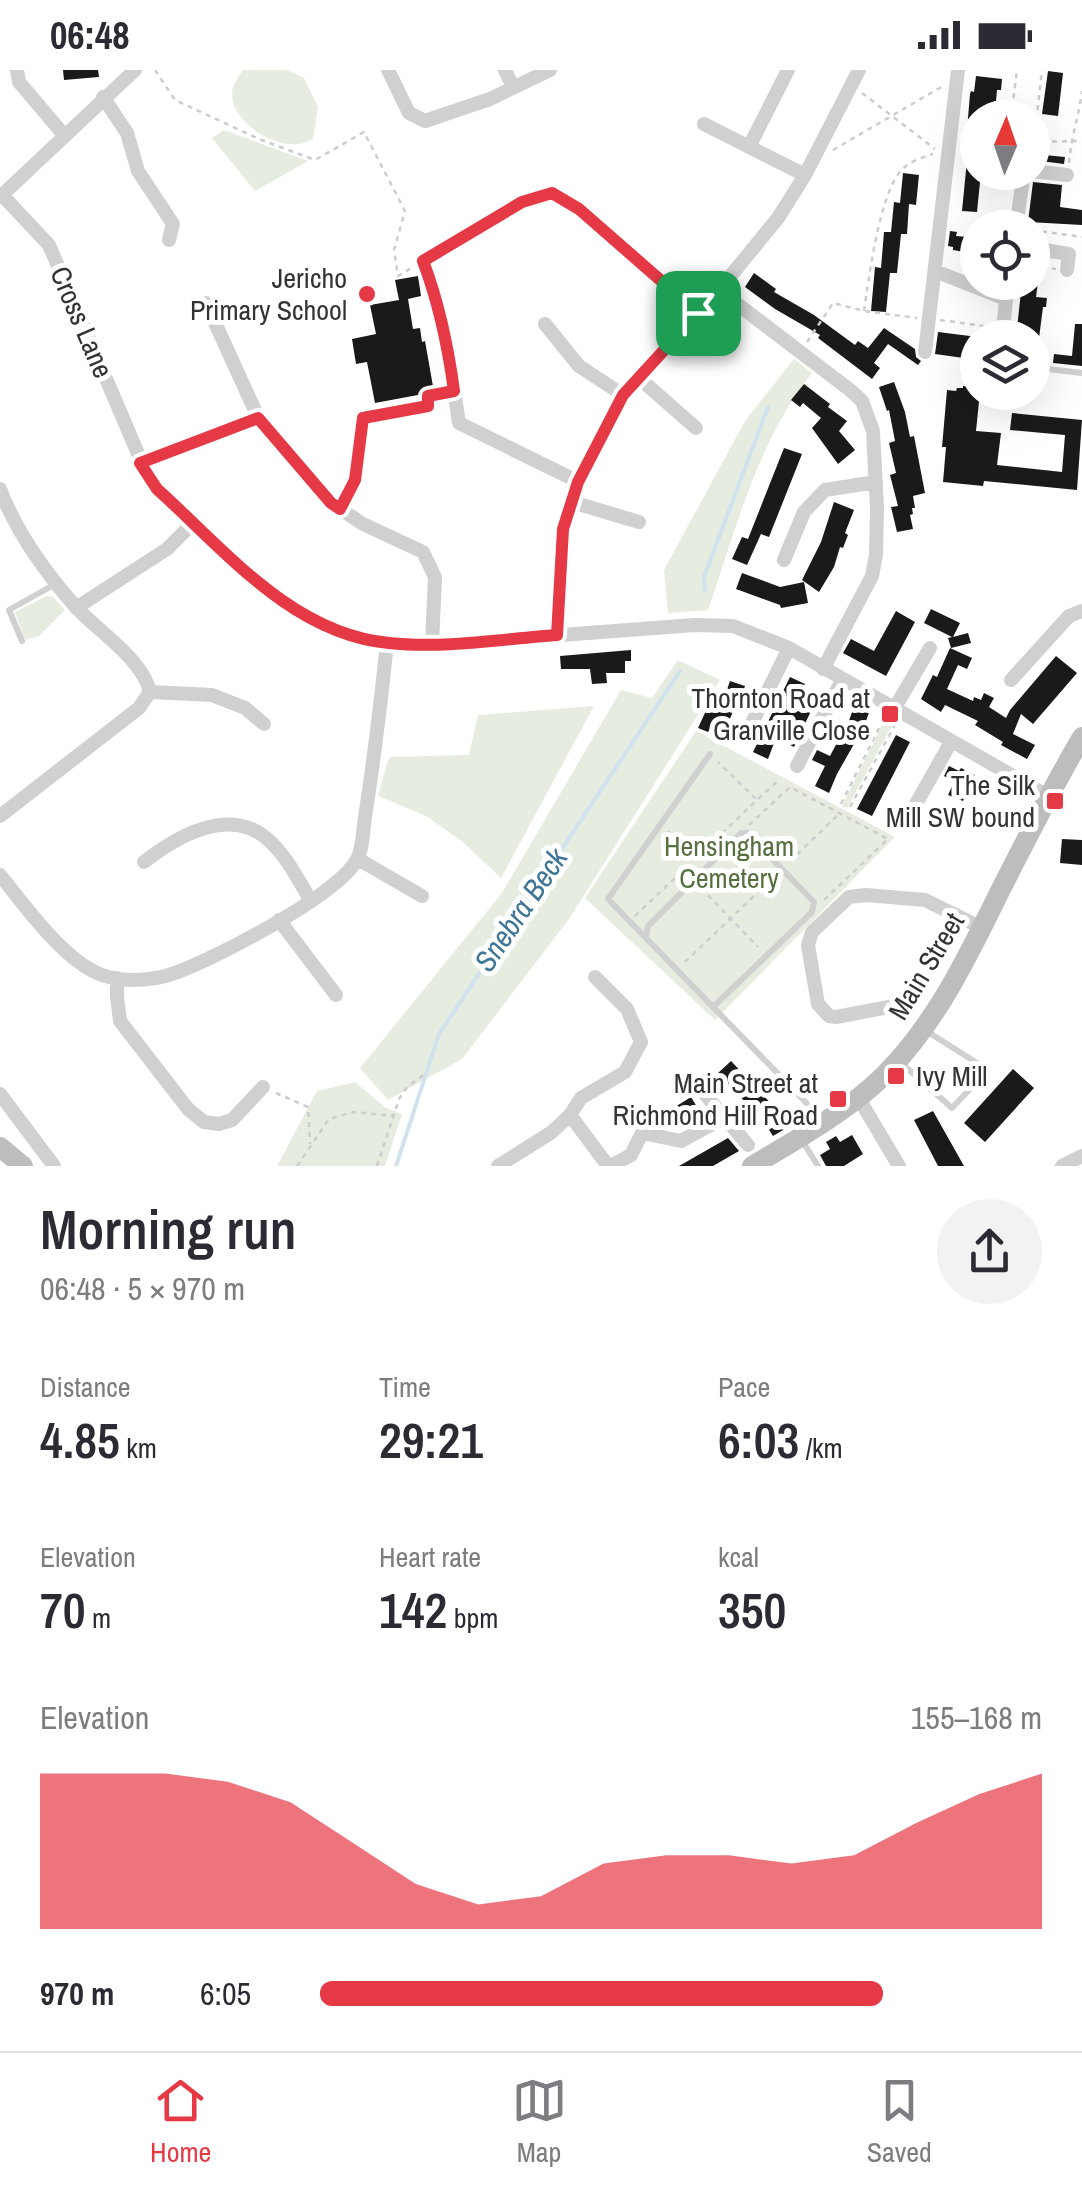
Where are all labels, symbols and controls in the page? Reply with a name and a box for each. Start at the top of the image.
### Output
text: 06:48 [50,10,130,61]
north arrow [960,100,1050,190]
map controls [960,100,1050,410]
button: locate [960,210,1050,300]
place label: Jericho Primary School [190,259,347,329]
street label: Cross Lane [42,261,122,383]
pin [656,271,741,356]
marker: Jericho Primary School [356,283,378,305]
icon: arrive [671,286,726,341]
button: layers [960,320,1050,410]
place label: Thornton Road at Granville Close [691,679,870,749]
marker: Thornton Road at Granville Close [879,703,901,725]
place label: The Silk Mill SW bound [886,766,1036,836]
marker: The Silk Mill SW bound [1044,790,1066,812]
park label: Hensingham Cemetery [664,827,794,897]
water label: Snebra Beck [464,838,577,979]
street label: Main Street [879,905,973,1027]
place label: Ivy Mill [916,1057,987,1095]
place label: Main Street at Richmond Hill Road [613,1064,818,1134]
marker: Ivy Mill [885,1065,907,1087]
marker: Main Street at Richmond Hill Road [827,1088,849,1110]
text: Morning run [40,1192,296,1266]
button: share [937,1199,1042,1304]
text: 06:48 · 5 × 970 m [40,1267,245,1310]
text: Distance [40,1368,131,1406]
text: Time [379,1368,431,1406]
text: Pace [718,1368,770,1406]
text: 4.85 [40,1406,120,1474]
text: 29:21 [379,1406,483,1474]
text: 6:03 [718,1406,799,1474]
text: km [120,1429,157,1467]
text: /km [799,1429,843,1467]
text: Elevation [40,1538,136,1576]
text: Heart rate [379,1538,481,1576]
text: kcal [718,1538,759,1576]
text: 70 [40,1576,86,1644]
text: 142 [379,1576,447,1644]
text: 350 [718,1576,786,1644]
text: m [86,1599,111,1637]
text: bpm [447,1599,498,1637]
text: Elevation [40,1696,149,1739]
text: 155–168 m [911,1696,1042,1739]
text: 970 m [40,1972,114,2015]
text: 6:05 [200,1972,251,2015]
tab: Home [150,2073,211,2171]
tab: Map [512,2073,567,2171]
tab: Saved [867,2073,932,2171]

